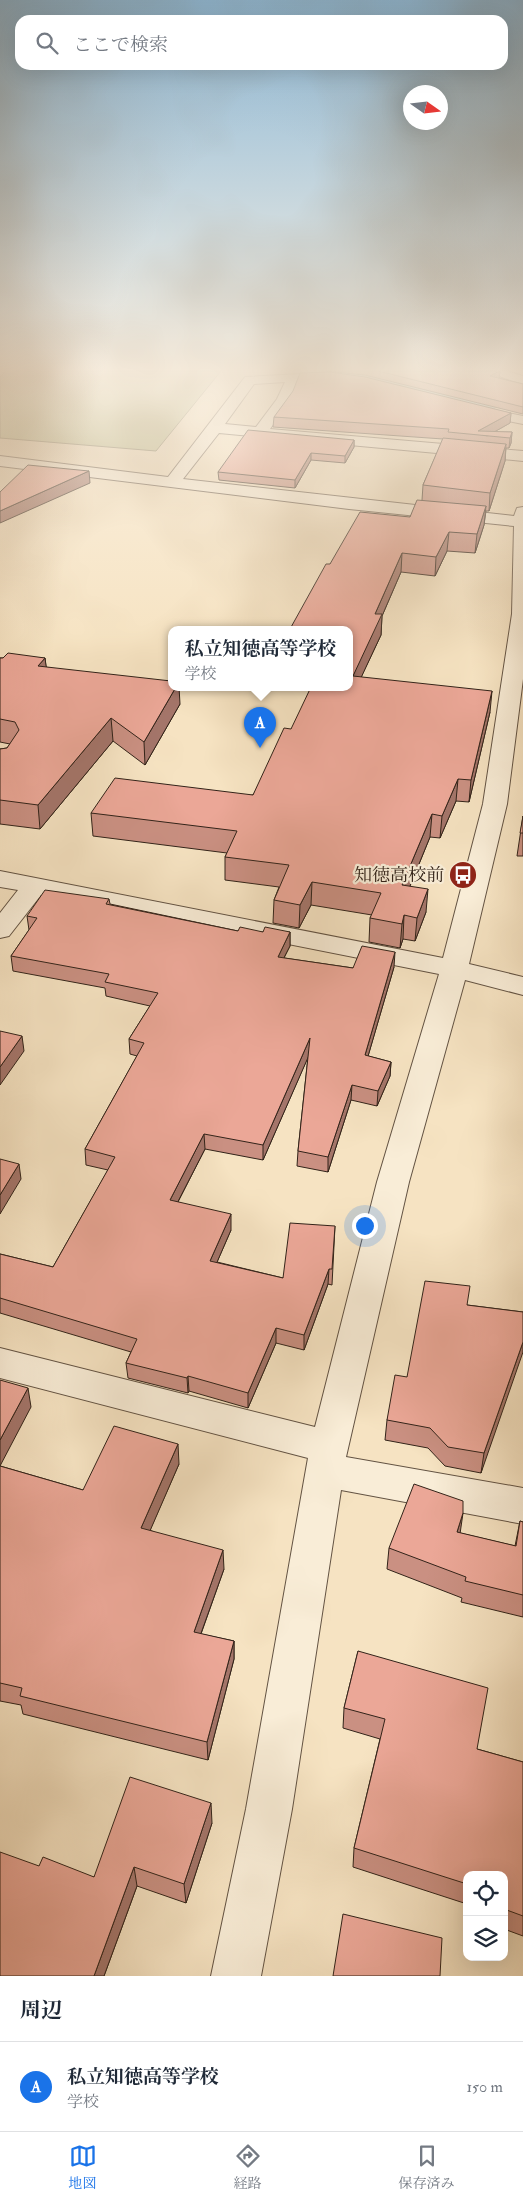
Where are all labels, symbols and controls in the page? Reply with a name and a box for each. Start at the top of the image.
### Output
search box [15,15,508,70]
icon: search [33,29,61,57]
text: ここで検索 [73,33,168,57]
north arrow [403,85,448,130]
popup [168,626,353,691]
text: 私立知徳高等学校 [184,637,337,661]
text: 学校 [184,664,217,684]
pin: A [244,707,276,748]
bus stop icon: 知徳高校前 [448,860,478,890]
place label: 知徳高校前 [354,864,444,887]
your location [352,1213,378,1239]
map controls [463,1871,508,1961]
button: locate [463,1871,508,1916]
button: layers [463,1916,508,1961]
text: 周辺 [20,1997,62,2024]
text: 私立知徳高等学校 [67,2065,219,2089]
text: A [31,2077,41,2097]
text: 150 m [466,2077,503,2097]
text: 学校 [67,2092,99,2112]
tab: 地図 [69,2142,97,2192]
tab: 経路 [234,2142,262,2192]
tab: 保存済み [399,2142,455,2192]

